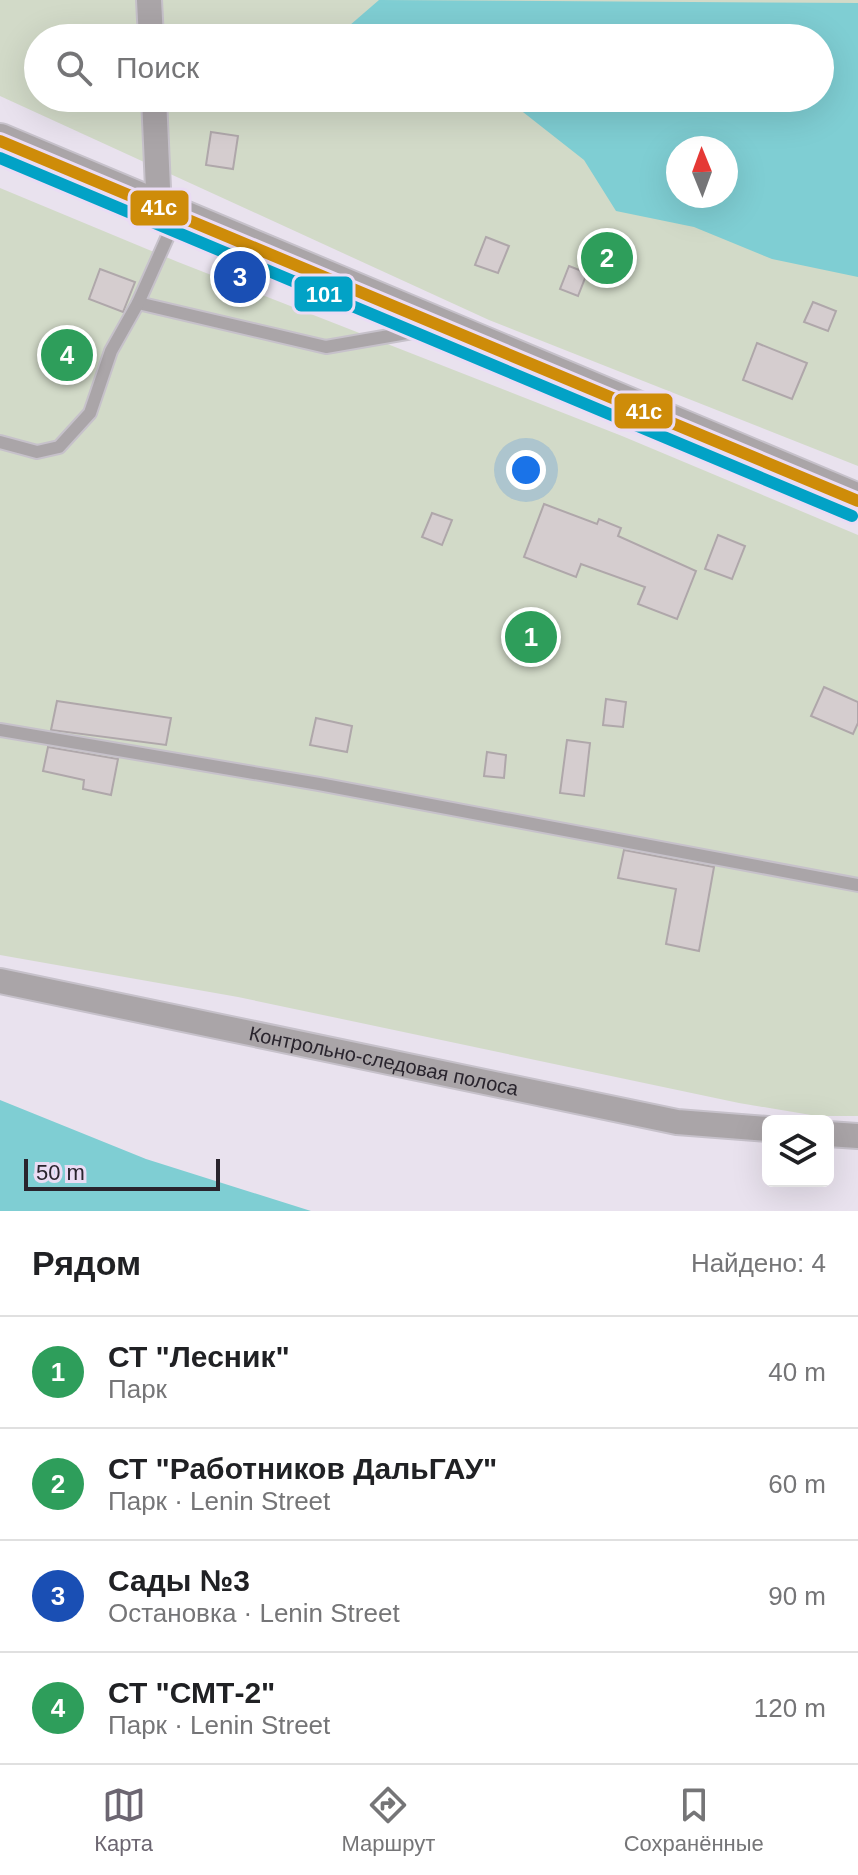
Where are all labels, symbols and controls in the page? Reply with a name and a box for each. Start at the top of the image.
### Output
search box [24,24,834,112]
icon: search [52,46,96,90]
text: Поиск [116,51,199,84]
north arrow [666,136,738,208]
line badge: 41с [129,189,190,227]
text: 41с [141,195,177,220]
pin: 2 [581,228,633,288]
pin: 3 [214,247,266,307]
line badge: 101 [293,275,354,313]
text: 101 [306,282,342,307]
pin: 4 [41,325,93,385]
line badge: 41с [613,392,674,430]
text: 41с [626,399,662,424]
your location [506,450,546,490]
pin: 1 [505,607,557,667]
street label: Контрольно-следовая полоса [247,1022,521,1100]
map controls [762,1115,834,1187]
button: layers [762,1115,834,1187]
scale bar [24,1155,220,1191]
text: 50 m [36,1160,85,1185]
text: Рядом [32,1244,141,1282]
text: Найдено: 4 [691,1248,826,1278]
text: СТ "Лесник" [108,1340,290,1373]
text: 1 [51,1357,65,1387]
text: 40 m [768,1357,826,1387]
text: Парк [108,1374,167,1404]
text: СТ "Работников ДальГАУ" [108,1452,497,1485]
text: 2 [51,1469,65,1499]
text: 60 m [768,1469,826,1499]
text: Парк · Lenin Street [108,1486,330,1516]
text: Сады №3 [108,1564,250,1597]
text: 3 [51,1581,65,1611]
text: 90 m [768,1581,826,1611]
text: Остановка · Lenin Street [108,1598,400,1628]
text: СТ "СМТ-2" [108,1676,275,1709]
text: 4 [51,1693,65,1723]
text: 120 m [754,1693,826,1723]
text: Парк · Lenin Street [108,1710,330,1740]
tab: Карта [94,1783,153,1857]
tab: Маршрут [342,1783,435,1857]
tab: Сохранённые [624,1783,764,1857]

